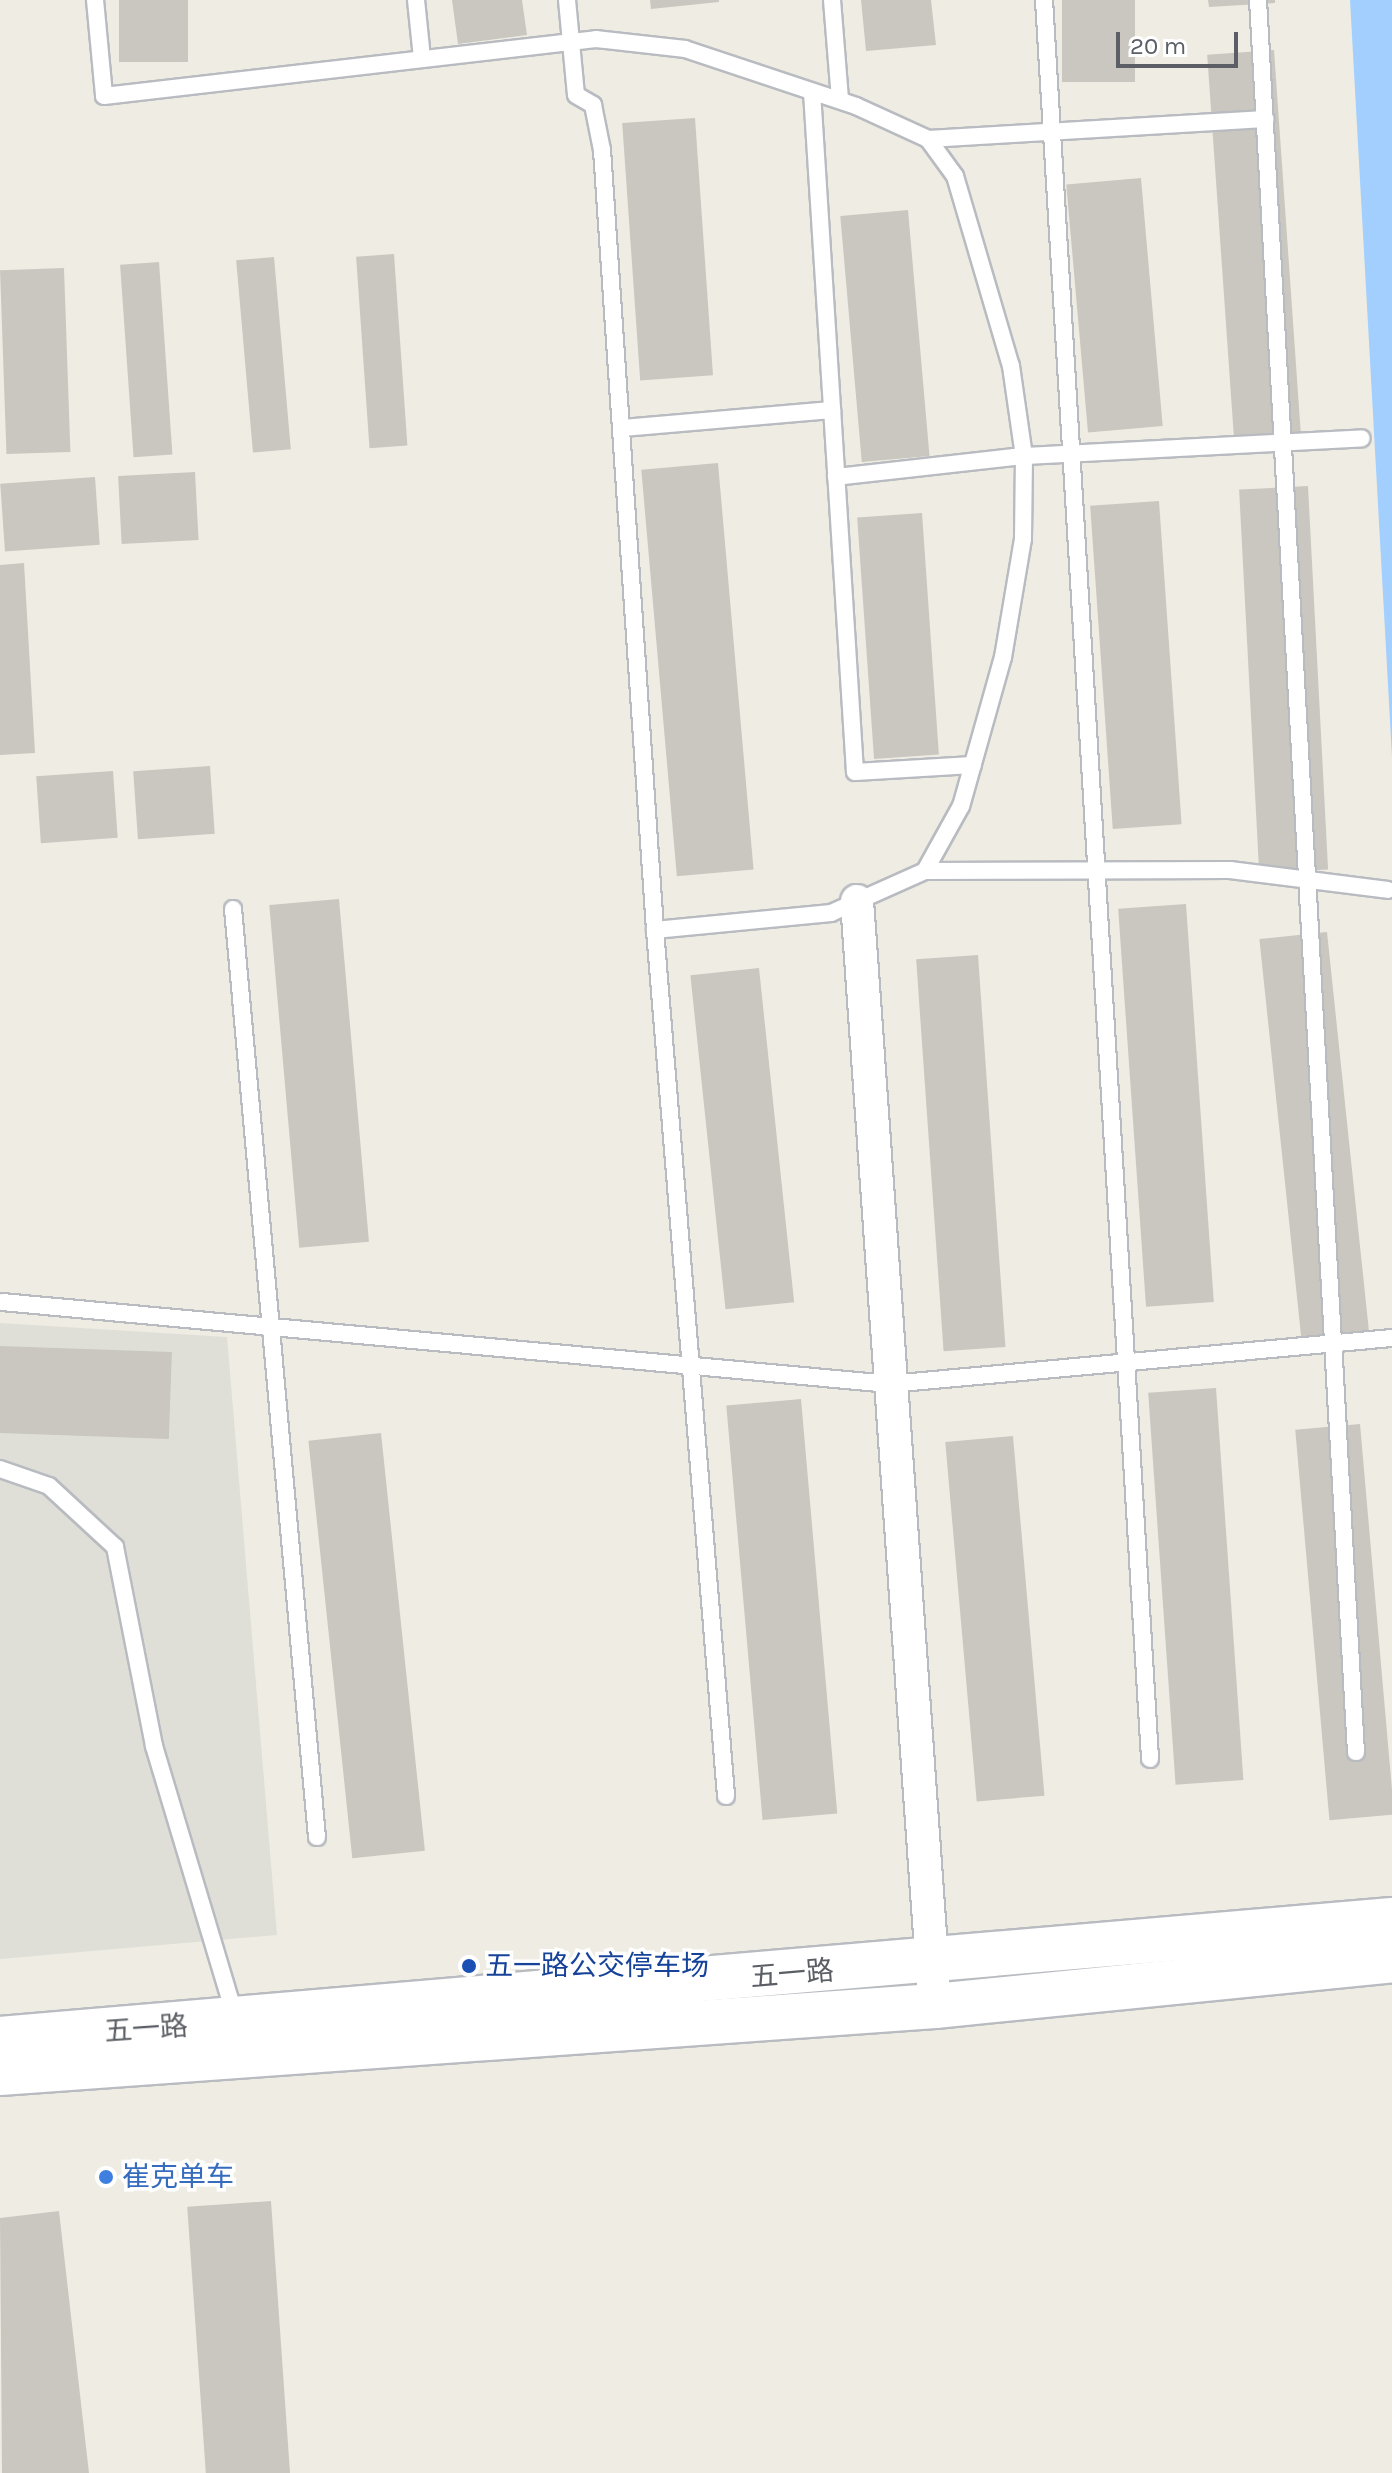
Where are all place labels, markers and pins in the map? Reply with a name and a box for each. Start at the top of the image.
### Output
place label: 五一路公交停车场 [485,1949,709,1983]
marker: 五一路公交停车场 [460,1957,478,1975]
place label: 崔克单车 [122,2160,234,2194]
marker: 崔克单车 [97,2168,115,2186]

